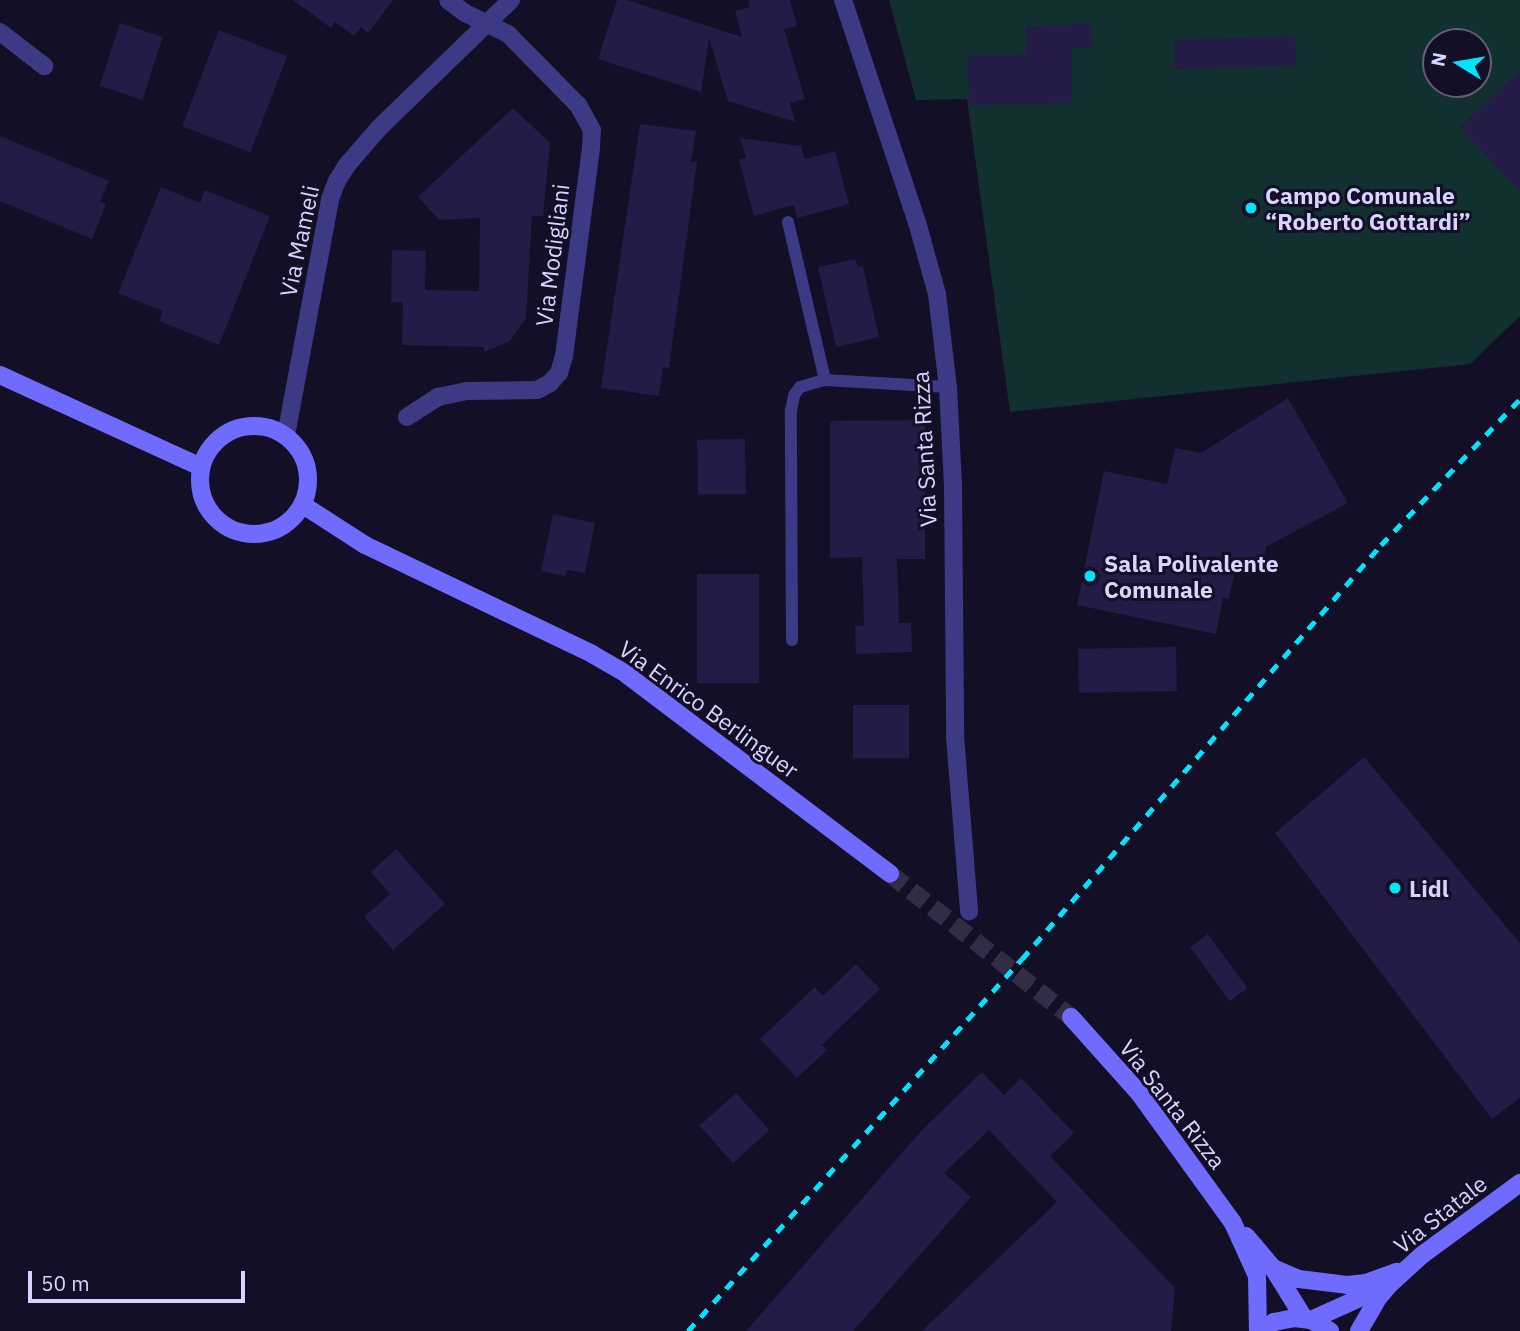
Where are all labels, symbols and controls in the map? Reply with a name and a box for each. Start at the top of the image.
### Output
north arrow [1422,28,1492,98]
text: N [1425,50,1451,68]
place label: Campo Comunale “Roberto Gottardi” [1265,181,1471,235]
street label: Via Modigliani [530,182,574,328]
street label: Via Mameli [274,183,324,299]
marker: Campo Comunale “Roberto Gottardi” [1243,200,1259,216]
street label: Via Santa Rizza [906,370,942,528]
place label: Sala Polivalente Comunale [1104,549,1279,603]
marker: Sala Polivalente Comunale [1082,568,1098,584]
street label: Via Enrico Berlinguer [614,635,804,783]
place label: Lidl [1409,874,1449,902]
marker: Lidl [1387,880,1403,896]
street label: Via Santa Rizza [1114,1034,1232,1174]
street label: Via Statale [1388,1169,1492,1259]
scale bar [32,1258,248,1302]
text: 50 m [41,1269,90,1297]

